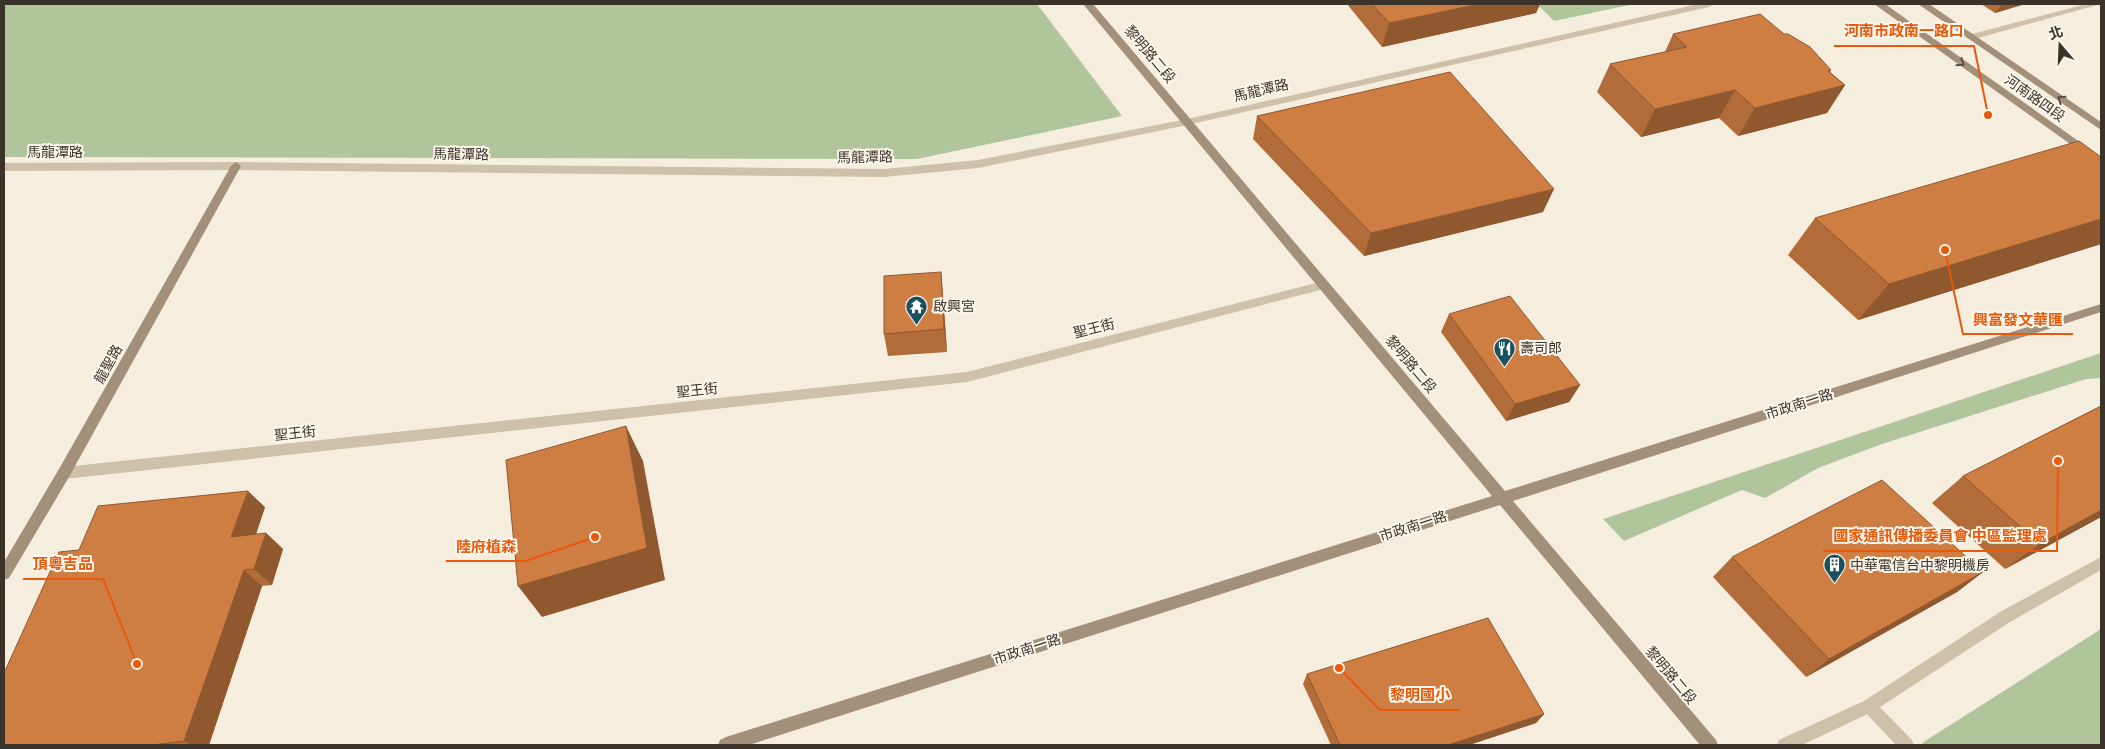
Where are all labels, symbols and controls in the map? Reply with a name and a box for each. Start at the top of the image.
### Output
callout: 河南市政南一路口 [1834,16,1974,46]
north arrow [2035,20,2085,70]
street label: 黎明路二段 [1121,22,1179,87]
text: 河南市政南一路口 [1844,22,1964,40]
text: 北 [2047,23,2065,43]
one-way arrow [1955,57,1964,65]
street label: 河南路四段 [2001,71,2068,125]
street label: 馬龍潭路 [1232,76,1290,105]
one-way arrow [2057,96,2067,105]
street label: 馬龍潭路 [27,144,83,161]
street label: 馬龍潭路 [433,146,489,163]
street label: 馬龍潭路 [837,149,893,166]
temple icon: 啟興宮 [905,294,929,325]
place label: 啟興宮 [933,298,975,315]
callout: 興富發文華匯 [1963,304,2073,334]
text: 興富發文華匯 [1973,311,2063,329]
street label: 聖王街 [1072,315,1117,342]
street label: 黎明路二段 [1382,332,1440,397]
restaurant icon: 壽司郎 [1492,336,1516,367]
place label: 壽司郎 [1520,340,1562,357]
street label: 龍聖路 [91,342,126,387]
street label: 聖王街 [675,380,719,401]
street label: 市政南一路 [1763,386,1835,423]
street label: 聖王街 [273,423,317,444]
street label: 市政南一路 [1377,508,1449,545]
callout: 國家通訊傳播委員會 中區監理處 [1823,521,2057,551]
text: 國家通訊傳播委員會 中區監理處 [1833,527,2047,545]
callout: 陸府植森 [446,531,526,561]
text: 陸府植森 [456,538,516,556]
callout: 頂粵吉品 [23,549,103,579]
building icon: 中華電信台中黎明機房 [1822,553,1846,584]
text: 頂粵吉品 [33,555,93,573]
place label: 中華電信台中黎明機房 [1850,557,1990,574]
street label: 市政南一路 [991,631,1063,668]
street label: 黎明路二段 [1642,643,1700,708]
callout: 黎明國小 [1380,680,1460,710]
text: 黎明國小 [1390,686,1451,704]

